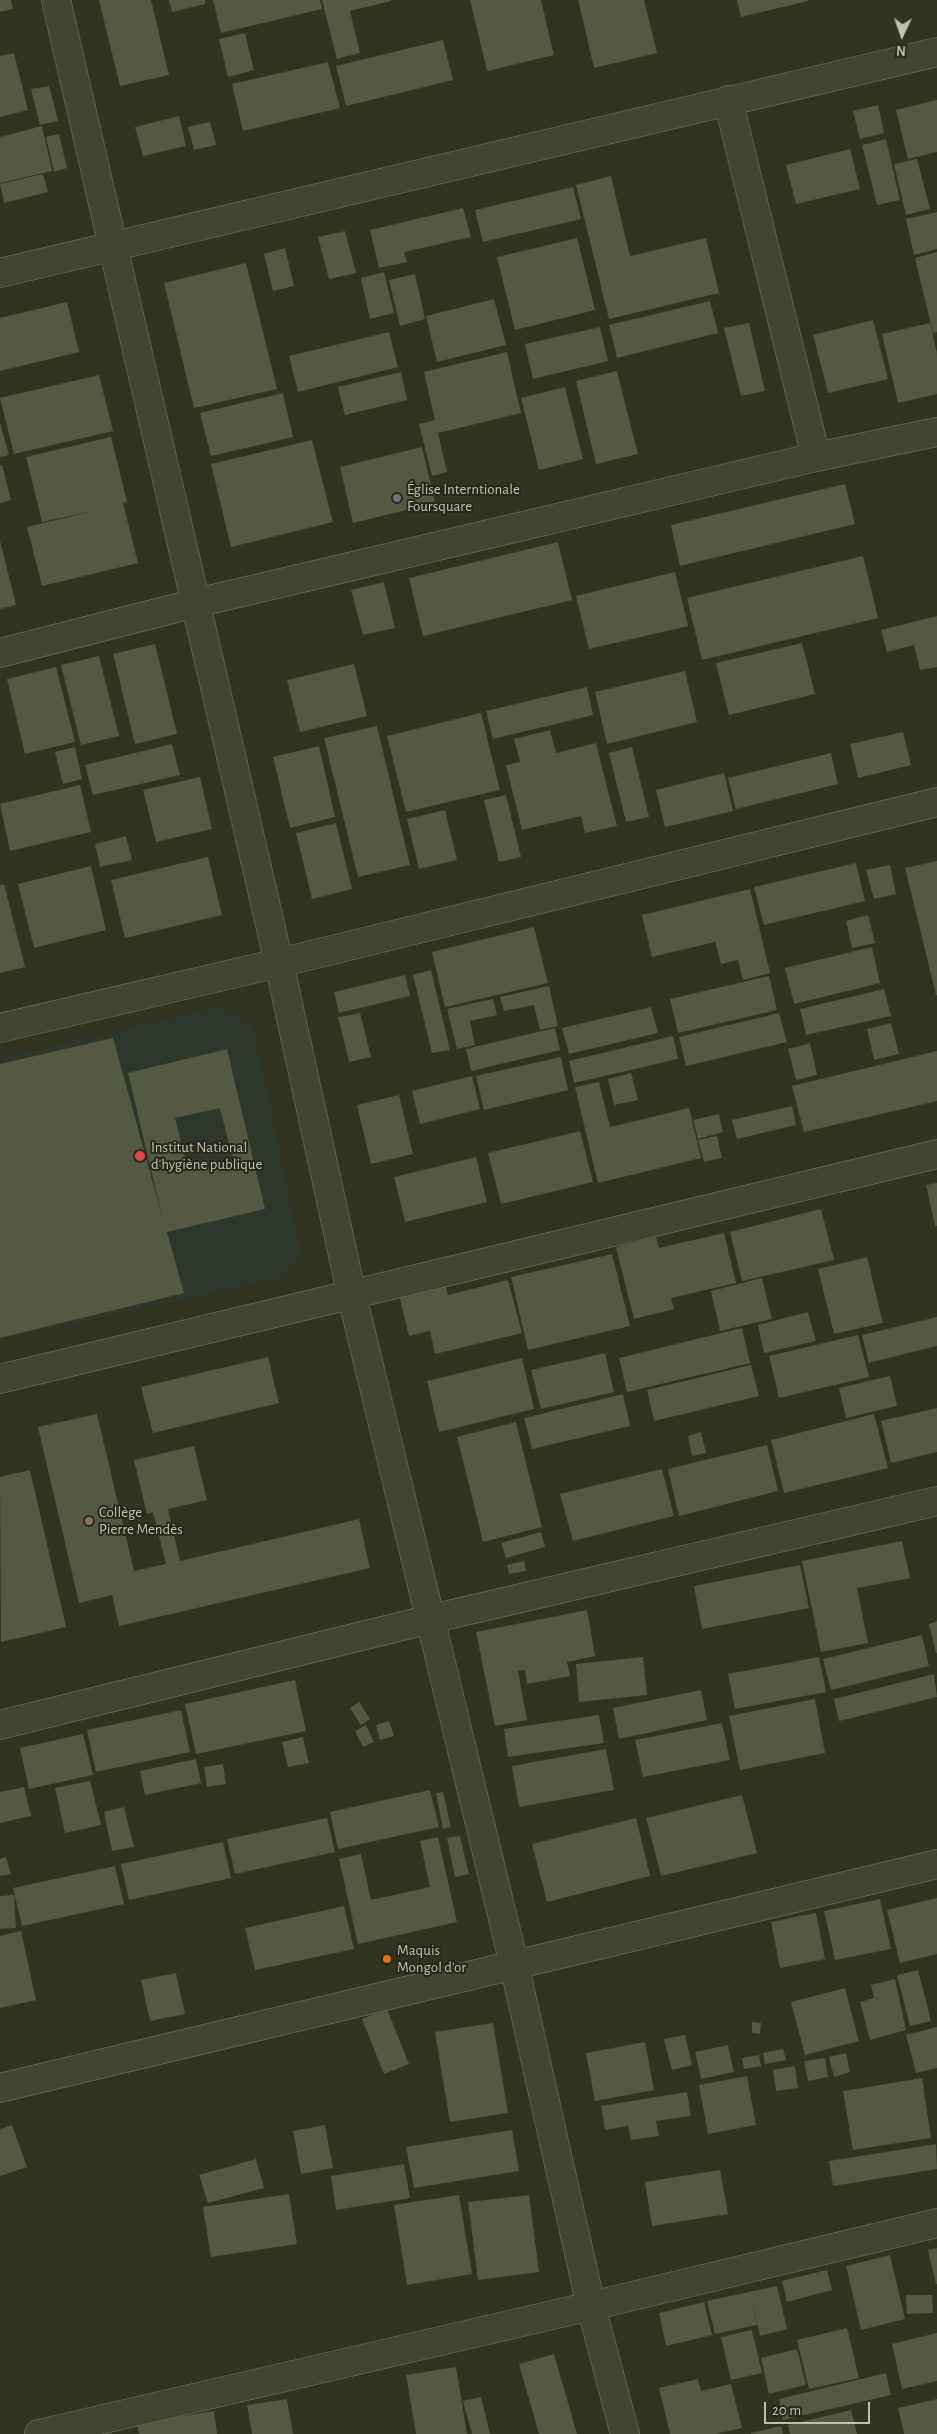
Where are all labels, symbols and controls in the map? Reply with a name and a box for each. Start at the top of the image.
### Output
north arrow [877,10,927,60]
text: N [896,43,906,57]
place label: Église Interntionale Foursquare [407,480,520,515]
marker: Église Interntionale Foursquare [391,492,403,504]
place label: Institut National d'hygiène publique [151,1138,262,1173]
marker: Institut National d'hygiène publique [133,1149,147,1163]
place label: Collège Pierre Mendès [99,1503,183,1538]
marker: Collège Pierre Mendès [83,1515,95,1527]
place label: Maquis Mongol d'or [397,1941,466,1976]
marker: Maquis Mongol d'or [381,1953,393,1965]
scale bar [767,2392,873,2424]
text: 20 m [772,2403,801,2418]

